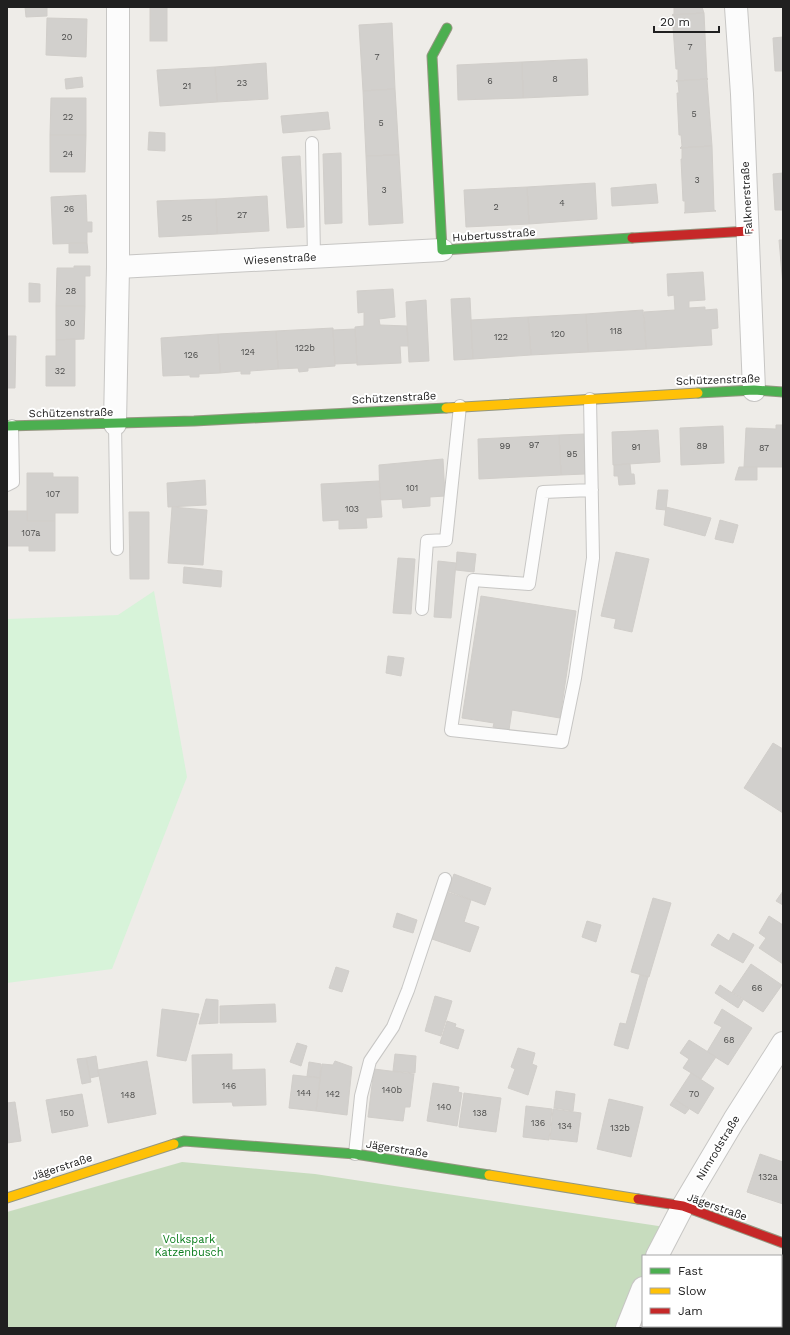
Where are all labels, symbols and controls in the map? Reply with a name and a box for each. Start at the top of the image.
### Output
scale bar [654,8,719,34]
text: 20 m [660,15,690,29]
house number: 20 [62,32,73,42]
house number: 7 [687,42,693,52]
house number: 7 [374,52,380,62]
house number: 8 [552,74,558,84]
house number: 6 [487,76,493,86]
house number: 23 [237,78,247,88]
house number: 21 [183,81,191,91]
house number: 5 [691,109,697,119]
house number: 22 [63,112,73,122]
house number: 5 [378,118,384,128]
house number: 24 [63,149,74,159]
street label: Falknerstraße [739,161,755,235]
house number: 3 [694,175,700,185]
house number: 3 [381,185,387,195]
house number: 4 [559,198,565,208]
house number: 2 [493,202,499,212]
house number: 26 [64,204,74,214]
house number: 27 [237,210,247,220]
house number: 25 [182,213,192,223]
street label: Hubertusstraße [452,226,536,244]
street label: Wiesenstraße [243,251,317,267]
house number: 28 [66,286,76,296]
house number: 30 [65,318,76,328]
house number: 118 [610,326,622,336]
house number: 120 [551,329,566,339]
house number: 122 [494,332,508,342]
house number: 122b [295,343,315,353]
house number: 124 [241,347,255,357]
house number: 126 [184,350,198,360]
house number: 32 [55,366,65,376]
street label: Schützenstraße [676,372,760,388]
street label: Schützenstraße [351,389,437,407]
street label: Schützenstraße [29,406,113,420]
house number: 97 [529,440,539,450]
house number: 99 [499,441,511,451]
house number: 89 [696,441,708,451]
house number: 91 [631,442,641,452]
house number: 87 [759,443,769,453]
house number: 95 [567,449,577,459]
house number: 101 [406,483,418,493]
house number: 107 [46,489,60,499]
house number: 103 [345,504,359,514]
house number: 107a [22,528,40,538]
house number: 66 [752,983,762,993]
house number: 68 [723,1035,735,1045]
house number: 146 [222,1081,236,1091]
house number: 140b [382,1085,402,1095]
house number: 144 [297,1088,312,1098]
house number: 142 [326,1089,340,1099]
house number: 70 [689,1089,700,1099]
house number: 148 [121,1090,135,1100]
house number: 140 [437,1102,452,1112]
house number: 150 [60,1108,75,1118]
house number: 138 [473,1108,487,1118]
street label: Nimrodstraße [694,1113,742,1183]
house number: 136 [531,1118,545,1128]
house number: 134 [558,1121,573,1131]
house number: 132b [610,1123,630,1133]
street label: Jägerstraße [365,1138,429,1160]
street label: Jägerstraße [30,1151,94,1183]
house number: 132a [758,1172,778,1182]
street label: Jägerstraße [685,1191,749,1223]
park label: Volkspark Katzenbusch [154,1233,224,1259]
legend [642,1255,782,1327]
text: Fast [678,1264,703,1278]
text: Slow [678,1284,706,1298]
text: Jam [678,1304,703,1318]

